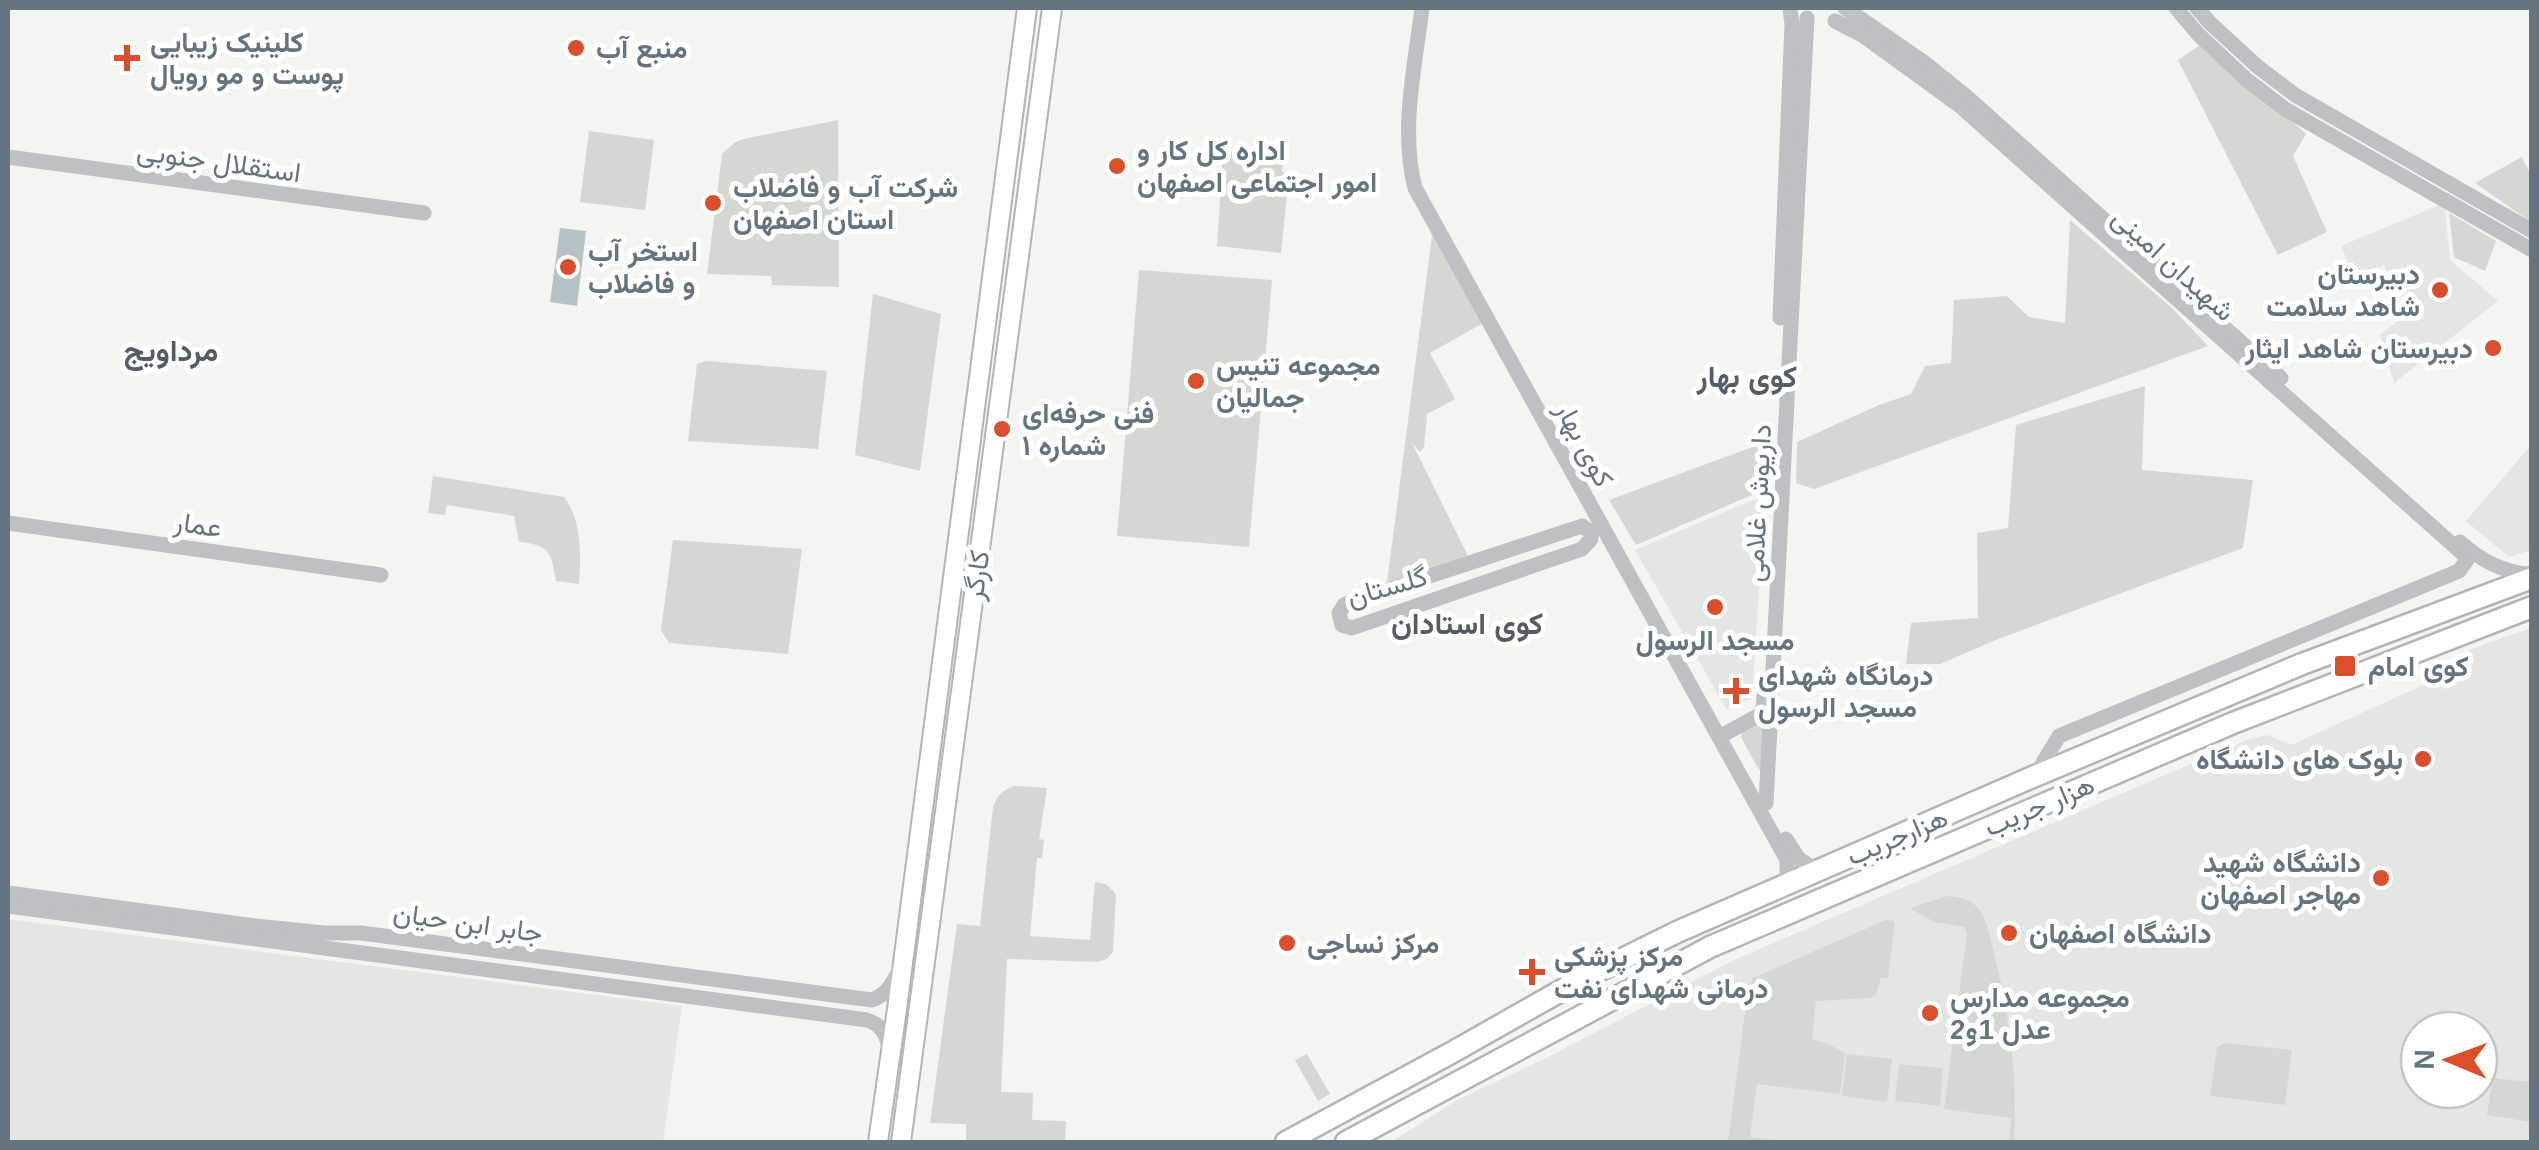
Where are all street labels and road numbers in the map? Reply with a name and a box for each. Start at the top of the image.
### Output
street label: استقلال جنوبی [135,135,303,190]
street label: شهیدان امینی [2105,202,2241,329]
street label: کوی بهار [1547,396,1620,493]
street label: داریوش غلامی [1738,423,1779,583]
street label: عمار [171,506,224,545]
street label: کارگر [958,548,997,603]
street label: گلستان [1343,560,1431,613]
street label: هزار جریب [1980,768,2100,844]
street label: هزارجریب [1842,801,1953,873]
street label: جابر ابن حیان [391,897,545,950]

